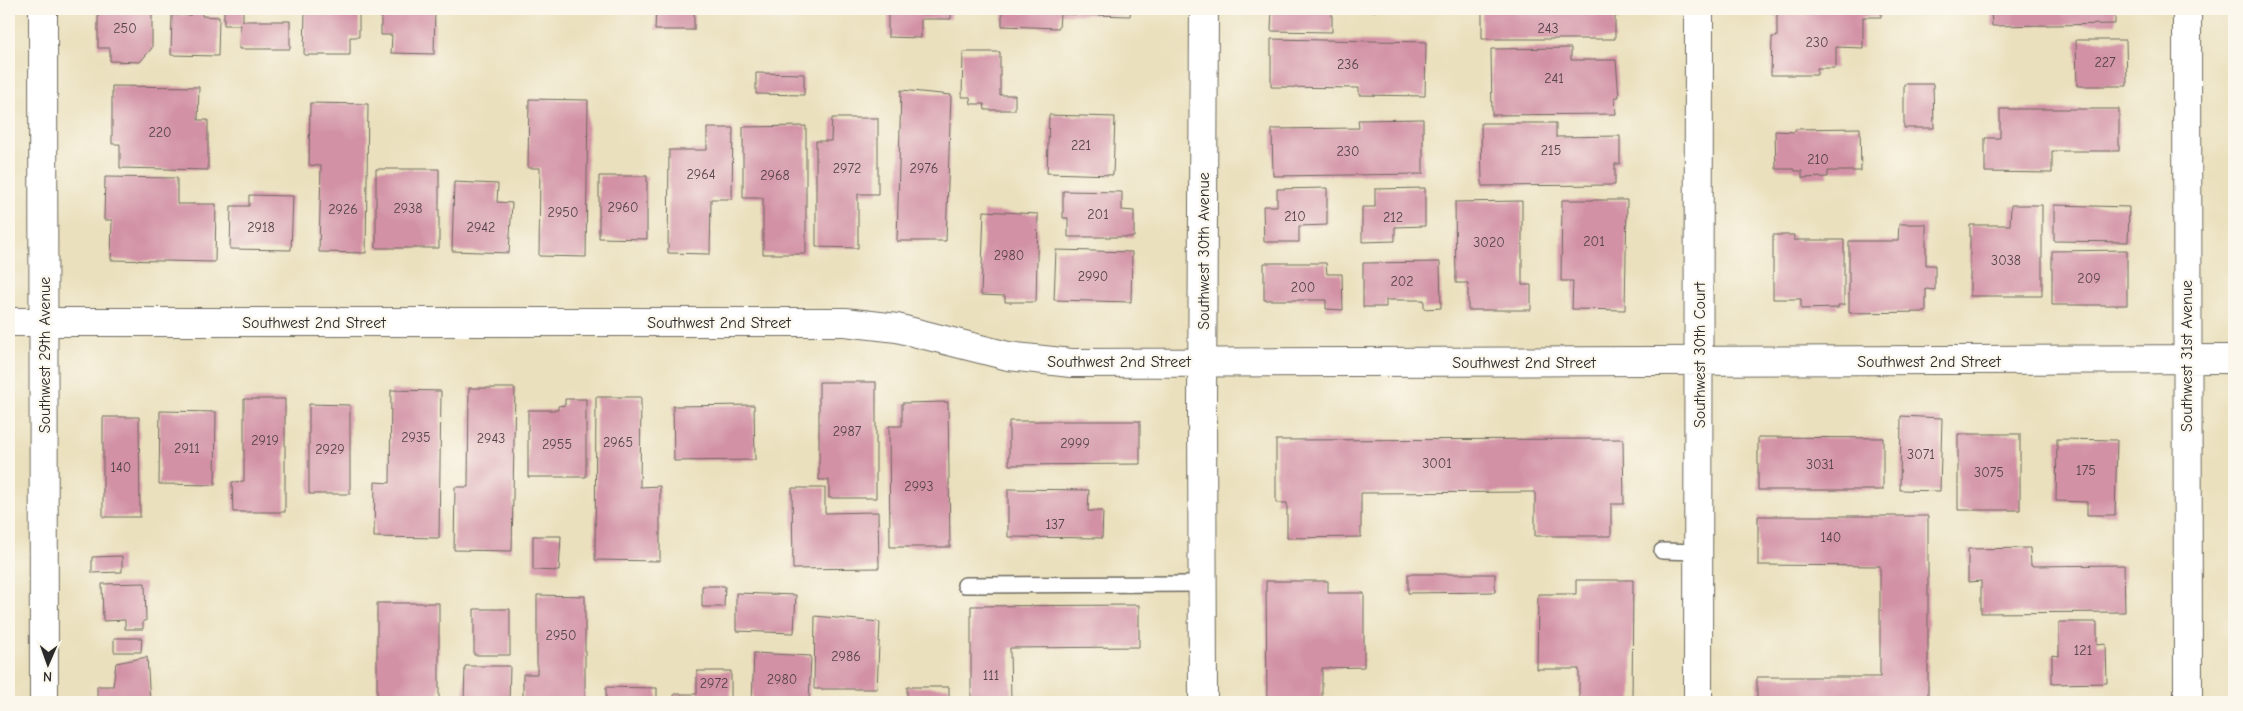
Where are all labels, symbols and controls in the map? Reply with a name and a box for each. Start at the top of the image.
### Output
house number: 250 [113,20,137,37]
house number: 243 [1537,20,1559,37]
house number: 230 [1806,34,1828,51]
house number: 227 [2094,54,2116,71]
house number: 236 [1337,56,1359,73]
house number: 241 [1544,70,1564,87]
house number: 220 [148,124,172,141]
house number: 221 [1071,137,1091,154]
house number: 215 [1541,142,1561,159]
house number: 230 [1337,143,1359,160]
house number: 210 [1807,151,1829,168]
house number: 2972 [833,160,861,177]
house number: 2976 [910,160,938,177]
house number: 2964 [686,166,716,183]
house number: 2968 [760,167,790,184]
street label: Southwest 30th Avenue [1195,172,1213,330]
house number: 2960 [608,199,638,216]
house number: 2938 [393,200,423,217]
house number: 2926 [328,201,358,218]
house number: 2950 [548,204,578,221]
house number: 201 [1087,206,1109,223]
house number: 210 [1284,208,1306,225]
house number: 212 [1383,209,1403,226]
house number: 2918 [247,219,275,236]
house number: 2942 [467,219,495,236]
house number: 201 [1583,233,1605,250]
house number: 3020 [1473,234,1505,251]
house number: 2980 [994,247,1024,264]
house number: 3038 [1991,252,2021,269]
house number: 2990 [1078,268,1108,285]
house number: 209 [2077,270,2101,287]
house number: 202 [1390,273,1414,290]
street label: Southwest 29th Avenue [36,277,54,433]
house number: 200 [1291,279,1315,296]
street label: Southwest 31st Avenue [2178,280,2196,432]
street label: Southwest 30th Court [1691,281,1709,428]
street label: Southwest 2nd Street [242,314,386,332]
street label: Southwest 2nd Street [647,314,791,332]
street label: Southwest 2nd Street [1047,353,1191,371]
street label: Southwest 2nd Street [1857,353,2001,371]
street label: Southwest 2nd Street [1452,354,1596,372]
house number: 2987 [833,423,862,440]
house number: 2935 [401,429,431,446]
house number: 2943 [477,430,505,447]
house number: 2919 [251,432,279,449]
house number: 2965 [603,434,633,451]
house number: 2999 [1060,435,1090,452]
house number: 2955 [542,436,572,453]
house number: 2911 [174,440,200,457]
house number: 2929 [315,441,345,458]
house number: 3071 [1907,446,1935,463]
house number: 3001 [1422,455,1452,472]
house number: 3031 [1806,456,1834,473]
house number: 140 [111,459,131,476]
house number: 175 [2076,462,2096,479]
house number: 3075 [1974,464,2004,481]
house number: 2993 [904,478,934,495]
house number: 137 [1045,516,1065,533]
house number: 140 [1821,529,1841,546]
house number: 2950 [546,627,576,644]
north arrow [22,638,72,688]
house number: 121 [2074,642,2092,659]
house number: 2986 [831,648,861,665]
house number: 111 [983,667,999,684]
text: N [43,668,52,685]
house number: 2980 [767,671,797,688]
house number: 2972 [700,675,728,692]

